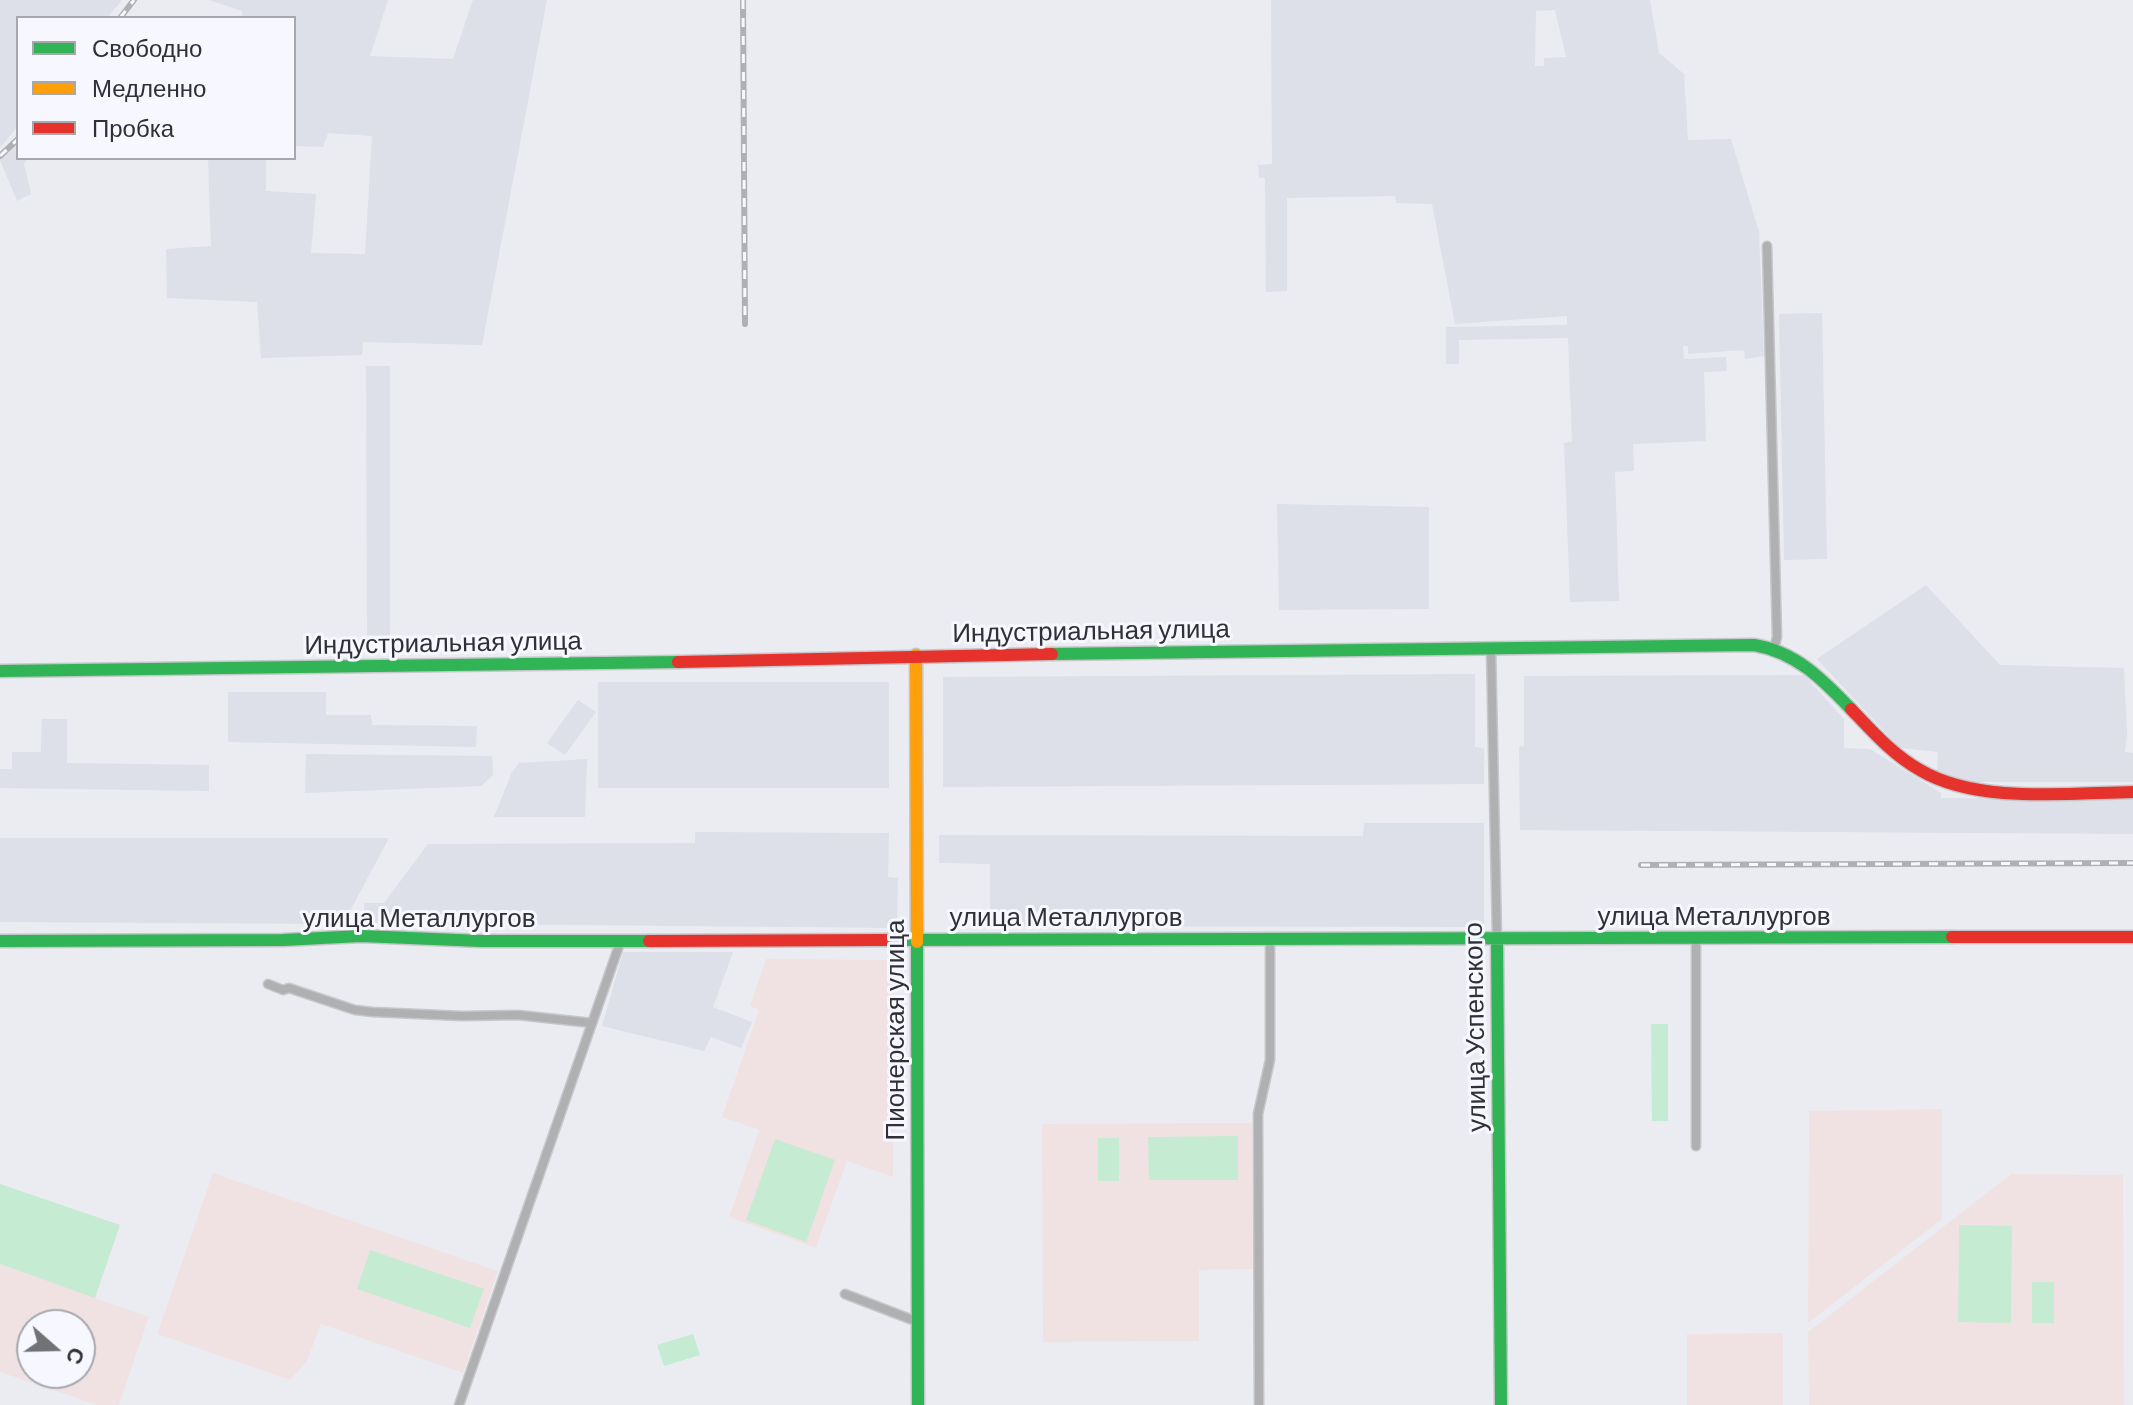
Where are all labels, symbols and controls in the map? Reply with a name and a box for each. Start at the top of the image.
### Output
legend [16,16,296,160]
text: Свободно [92,33,202,62]
text: Медленно [92,73,206,102]
text: Пробка [92,113,174,142]
street label: Индустриальная улица [952,613,1230,649]
street label: Индустриальная улица [304,625,582,661]
street label: улица Металлургов [1598,900,1830,932]
street label: улица Металлургов [950,901,1182,933]
street label: улица Металлургов [303,902,535,934]
street label: Пионерская улица [879,919,911,1141]
street label: улица Успенского [1458,922,1492,1132]
north arrow [16,1309,96,1389]
text: С [62,1345,92,1368]

